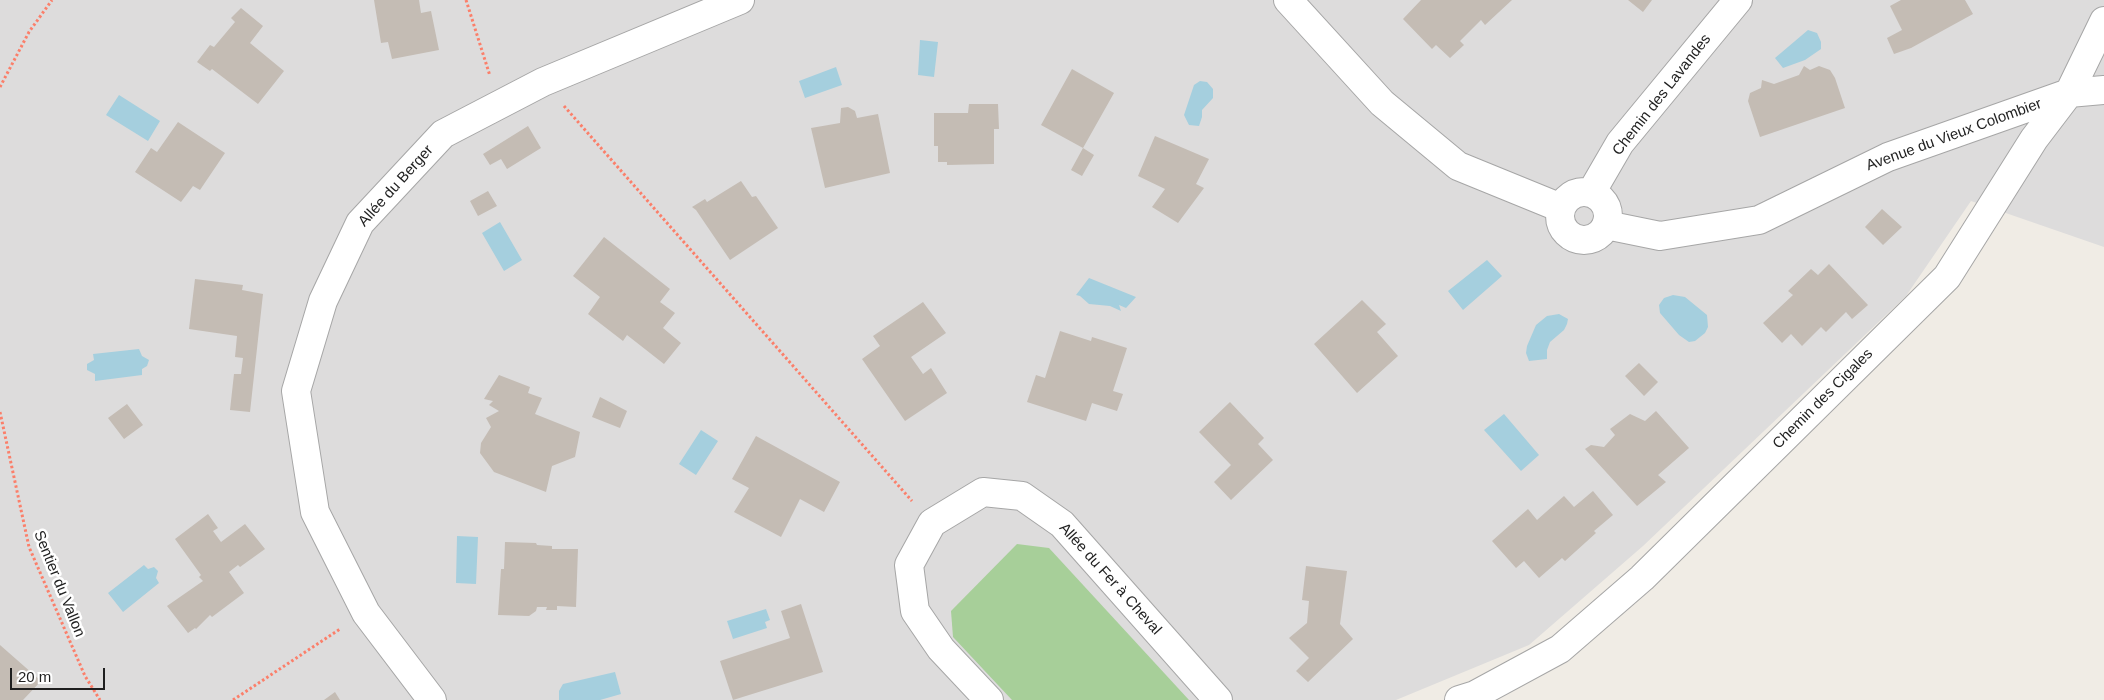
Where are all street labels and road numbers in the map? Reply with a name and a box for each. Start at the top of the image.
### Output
street label: Chemin des Lavandes [1609,31,1715,159]
street label: Avenue du Vieux Colombier [1864,95,2044,175]
street label: Allée du Berger [355,142,437,230]
street label: Chemin des Cigales [1769,345,1877,453]
street label: Allée du Fer à Cheval [1055,519,1165,639]
street label: Sentier du Vallon [29,528,89,640]

